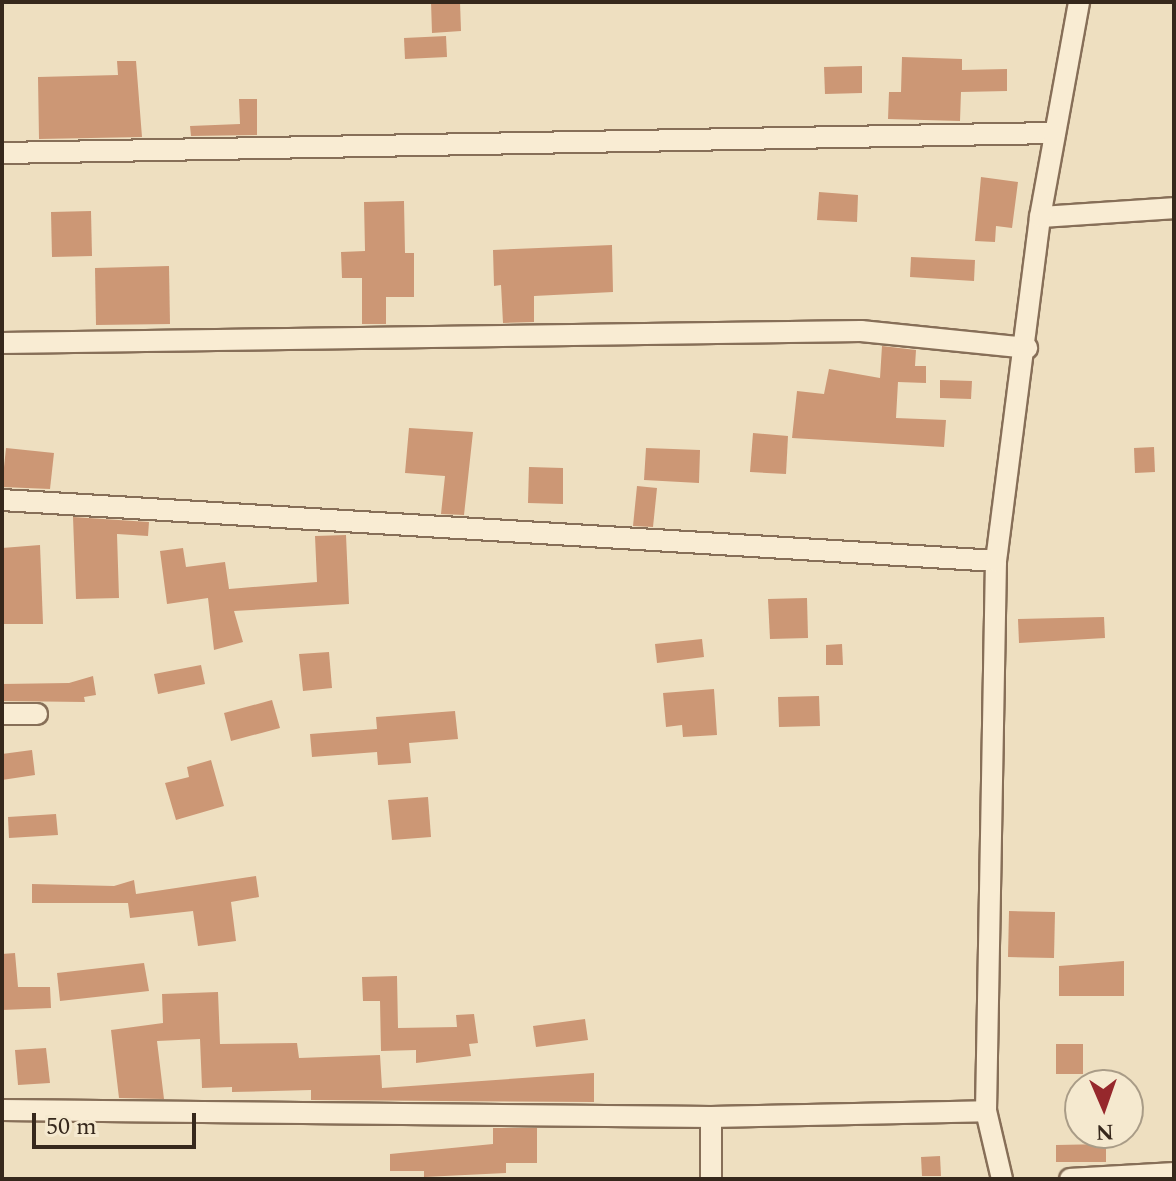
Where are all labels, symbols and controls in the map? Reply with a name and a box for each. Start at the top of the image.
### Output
north arrow [1064,1069,1144,1149]
scale bar [36,1097,200,1147]
text: 50 m [46,1109,97,1145]
text: N [1095,1115,1114,1148]

